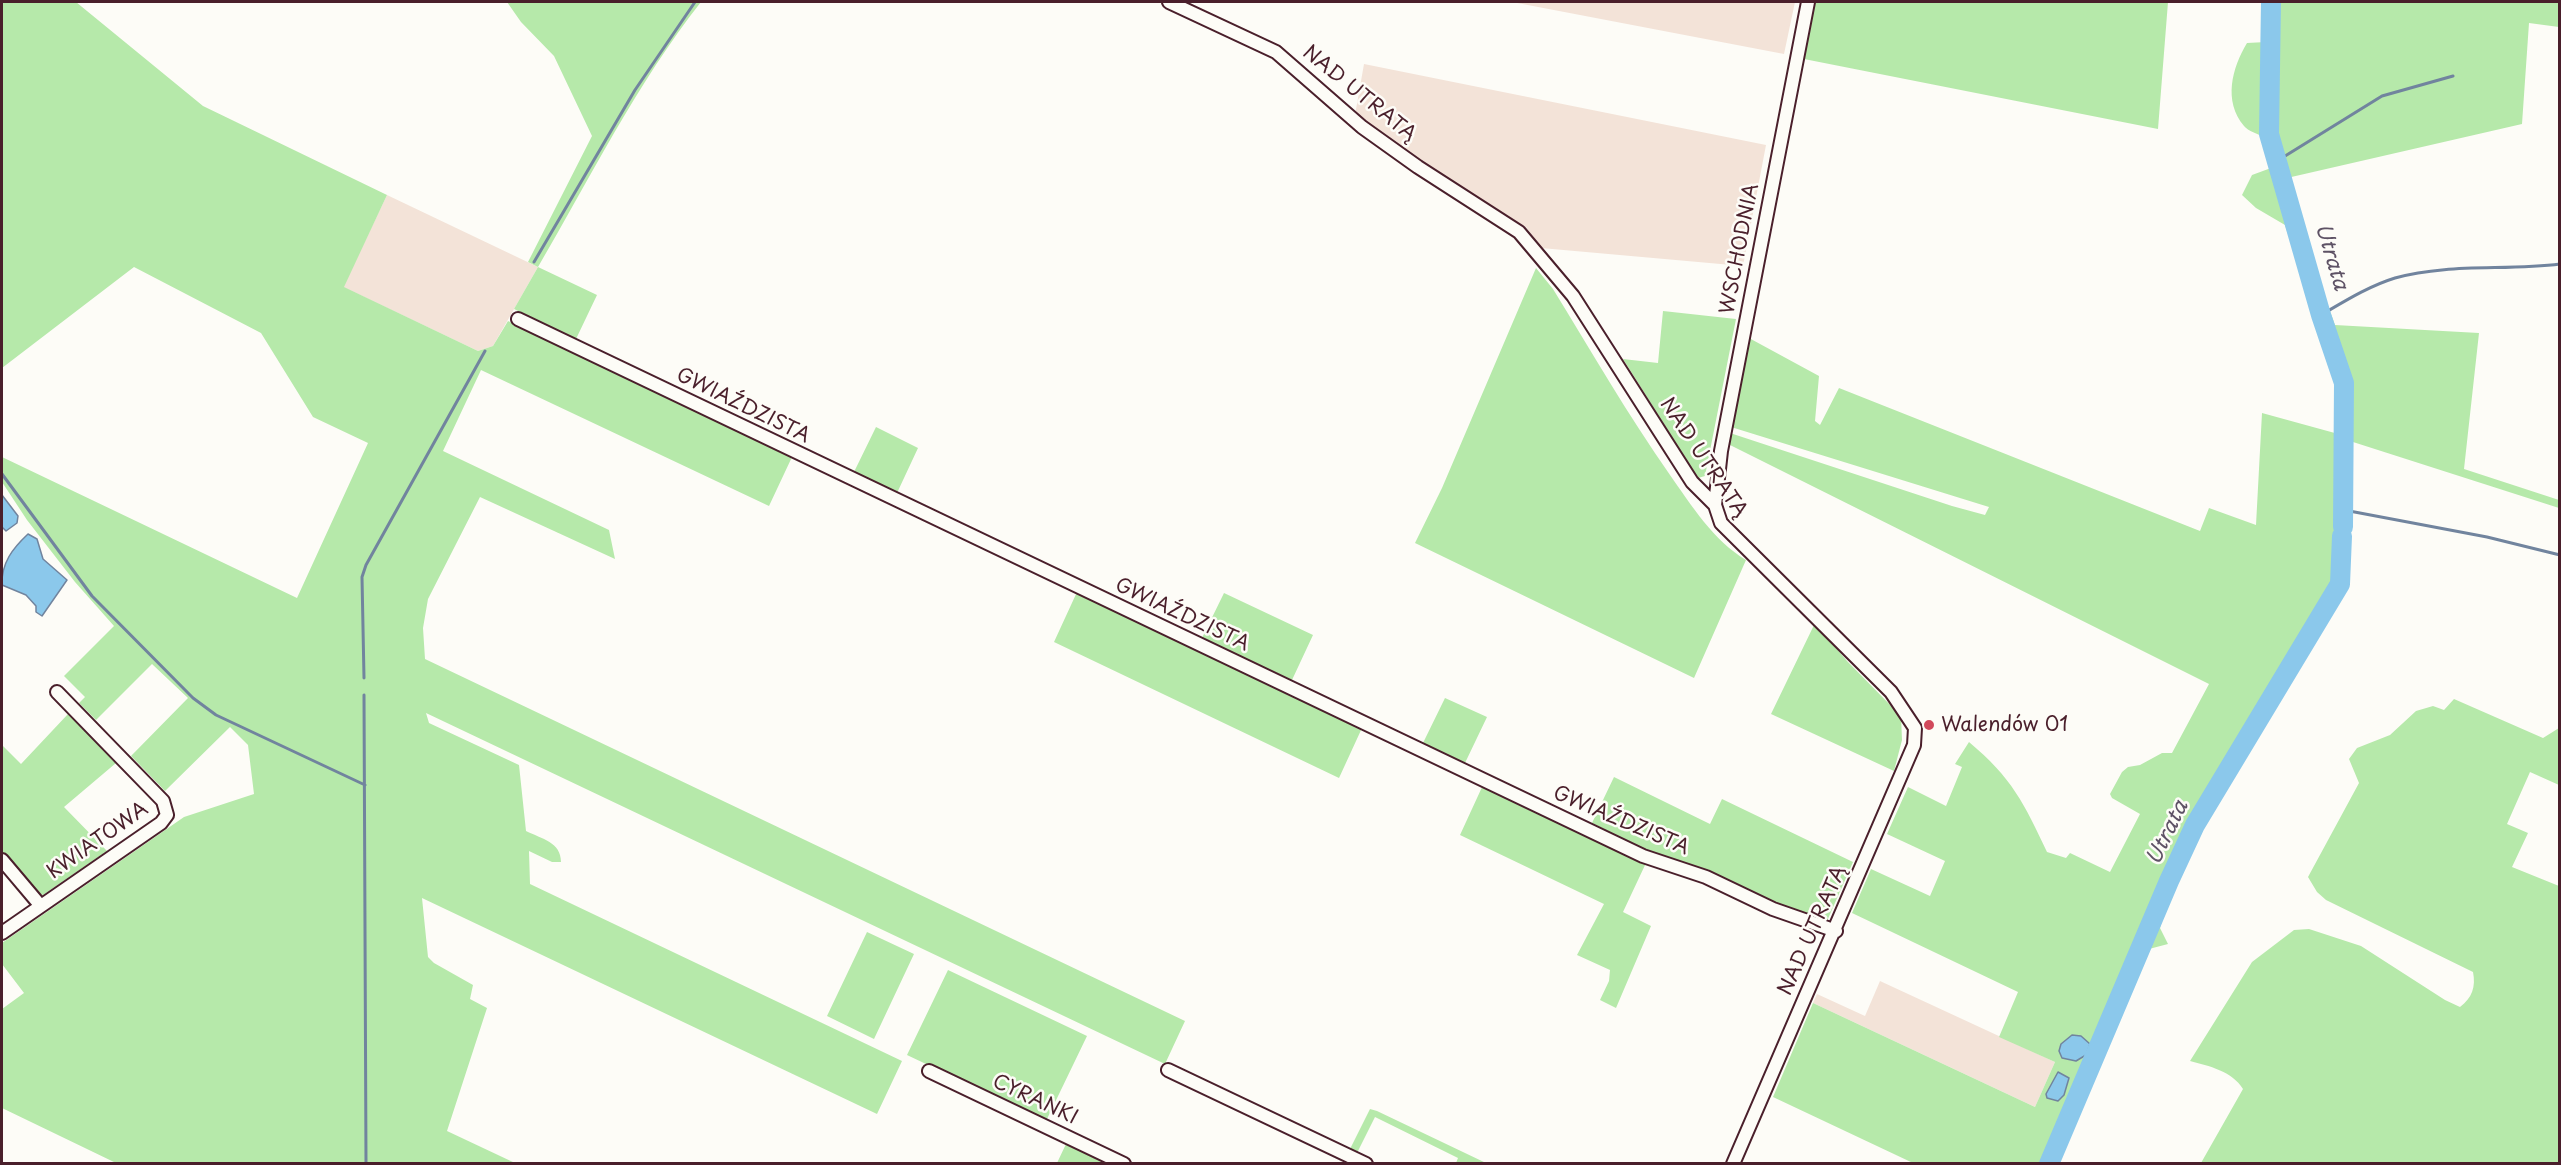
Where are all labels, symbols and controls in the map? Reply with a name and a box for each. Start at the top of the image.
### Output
street label: NAD UTRATĄ [1297,41,1421,147]
street label: WSCHODNIA [1716,182,1764,316]
water label: Utrata [2309,221,2353,293]
street label: GWIAŹDZISTA [672,363,814,449]
street label: NAD UTRATĄ [1654,394,1752,522]
street label: GWIAŹDZISTA [1111,573,1253,657]
place label: Walendów 01 [1941,713,2068,737]
marker: Walendów 01 [1922,718,1936,732]
street label: GWIAŹDZISTA [1549,781,1693,861]
street label: KWIATOWA [43,797,153,885]
water label: Utrata [2142,797,2194,869]
street label: NAD UTRATĄ [1774,863,1852,999]
street label: CYRANKI [989,1070,1081,1130]

